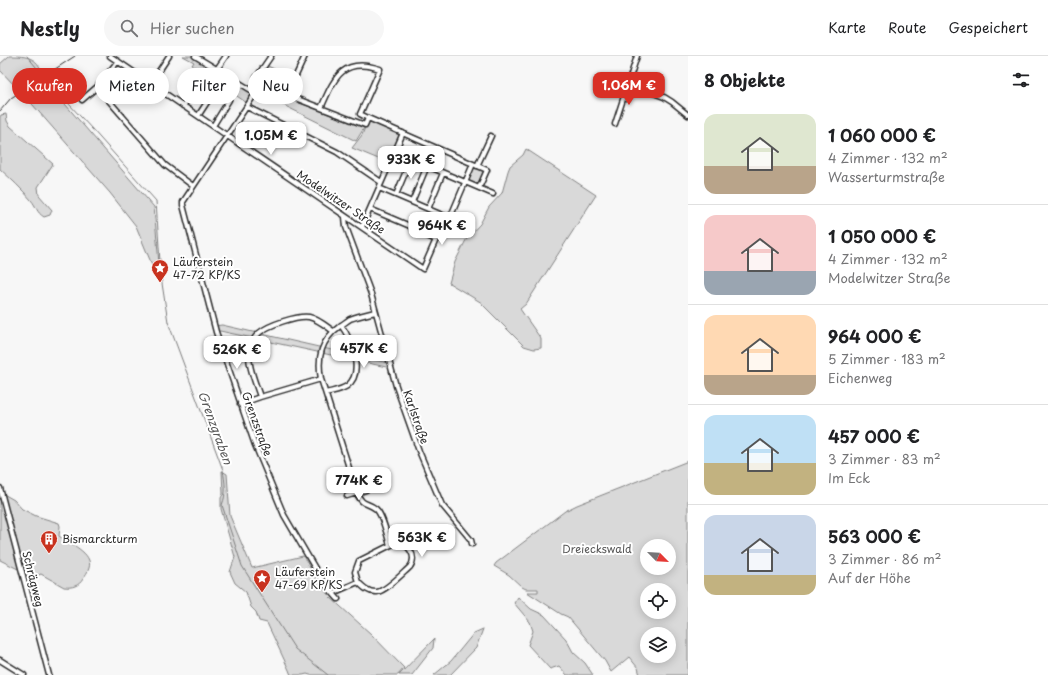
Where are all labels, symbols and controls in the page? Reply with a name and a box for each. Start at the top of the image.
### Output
search box [104,10,384,46]
text: Nestly [20,14,80,42]
text: Hier suchen [150,16,235,39]
icon: search [118,17,140,39]
text: Karte [828,17,866,38]
text: Route [888,17,926,38]
text: Gespeichert [948,17,1028,38]
text: 8 Objekte [704,67,785,93]
chip: Kaufen [12,68,87,104]
chip: Mieten [95,68,169,104]
chip: Filter [177,68,240,104]
chip: Neu [248,68,303,104]
icon: filters [1010,69,1032,91]
pin: 1.06M € [592,72,666,106]
text: 1.06M € [602,75,656,94]
pin: 1.05M € [234,122,308,156]
text: 1 060 000 € [828,122,936,148]
text: 1.05M € [245,125,297,144]
icon: home [736,130,784,178]
pin: 933K € [378,146,444,180]
text: 4 Zimmer · 132 m² [828,148,948,167]
text: 933K € [387,149,435,168]
street label: Modelwitzer Straße [294,166,389,238]
text: Wasserturmstraße [828,167,945,186]
pin: 964K € [409,212,475,246]
text: 964K € [417,215,467,234]
text: 1 050 000 € [828,223,936,249]
icon: home [736,231,784,279]
text: 4 Zimmer · 132 m² [828,249,948,268]
place label: Läuferstein 47-72 KP/KS [173,253,241,283]
place icon: Läuferstein 47-72 KP/KS [150,258,170,283]
text: Modelwitzer Straße [828,268,950,287]
text: 964 000 € [828,323,921,349]
icon: home [736,331,784,379]
pin: 457K € [331,335,397,369]
pin: 526K € [204,336,270,370]
text: 457K € [340,338,388,357]
text: 526K € [212,339,262,358]
text: 5 Zimmer · 183 m² [828,349,946,368]
text: Eichenweg [828,368,892,387]
street label: Karlstraße [399,387,434,446]
water label: Grenzgraben [194,388,238,467]
street label: Grenzstraße [238,389,277,459]
text: 457 000 € [828,423,920,449]
icon: home [736,431,784,479]
text: 3 Zimmer · 83 m² [828,449,941,468]
pin: 774K € [326,467,392,501]
text: Im Eck [828,468,870,487]
text: 774K € [335,470,383,489]
text: 563 000 € [828,523,921,549]
pin: 563K € [389,524,455,558]
text: 563K € [397,527,447,546]
building icon: Bismarckturm [39,529,59,554]
place label: Bismarckturm [62,530,138,547]
icon: home [736,531,784,579]
north arrow [640,539,676,575]
map controls [640,539,676,663]
park label: Dreieckswald [562,540,632,557]
street label: Schrägweg [18,549,49,609]
text: 3 Zimmer · 86 m² [828,549,942,568]
place label: Läuferstein 47-69 KP/KS [275,563,343,593]
place icon: Läuferstein 47-69 KP/KS [252,568,272,593]
text: Auf der Höhe [828,568,911,587]
button: locate [640,583,676,619]
button: layers [640,627,676,663]

